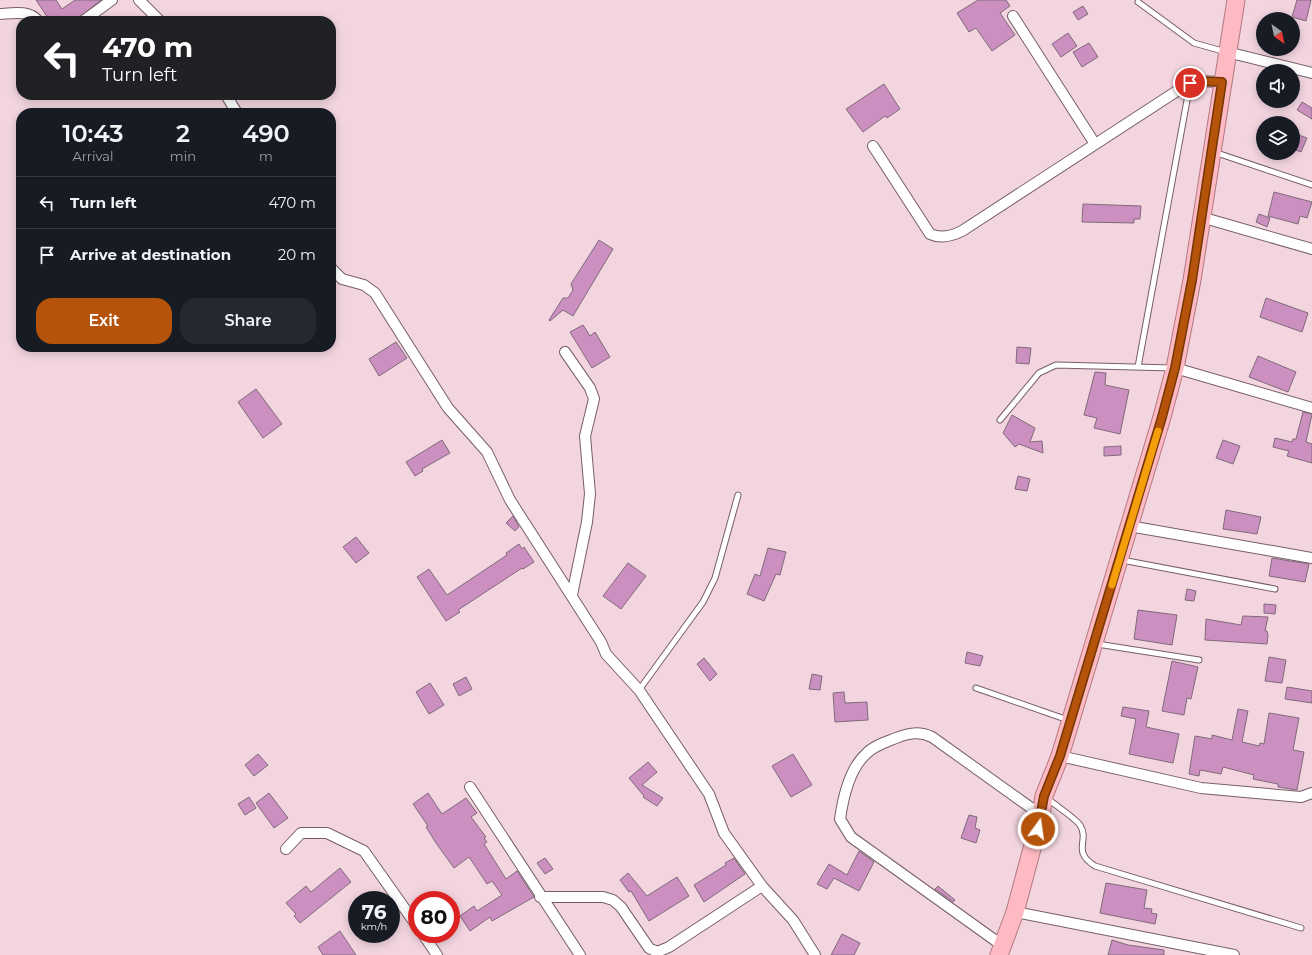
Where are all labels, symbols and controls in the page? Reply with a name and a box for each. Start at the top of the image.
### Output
north arrow [1256,12,1300,56]
map controls [1256,12,1300,160]
text: 470 m [102,30,193,64]
icon: left [36,32,88,84]
text: Turn left [102,64,177,86]
button: sound [1256,64,1300,108]
pin [1173,66,1207,100]
icon: arrive [1179,72,1201,94]
button: layers [1256,116,1300,160]
text: 10:43 [62,119,124,148]
text: 2 [176,119,190,148]
text: 490 [242,119,290,148]
text: Arrival [72,148,113,164]
text: min [170,148,196,164]
text: m [259,148,273,164]
icon: left [36,192,58,214]
text: Turn left [70,193,137,212]
text: 470 m [269,193,316,212]
icon: arrive [36,244,58,266]
text: Arrive at destination [70,245,231,264]
text: 20 m [278,245,316,264]
button: Exit [36,298,172,344]
button: Share [180,298,316,344]
position arrow [1017,808,1059,850]
speed limit sign: 80 [408,891,460,943]
text: 76 [362,900,386,924]
text: km/h [361,920,387,933]

